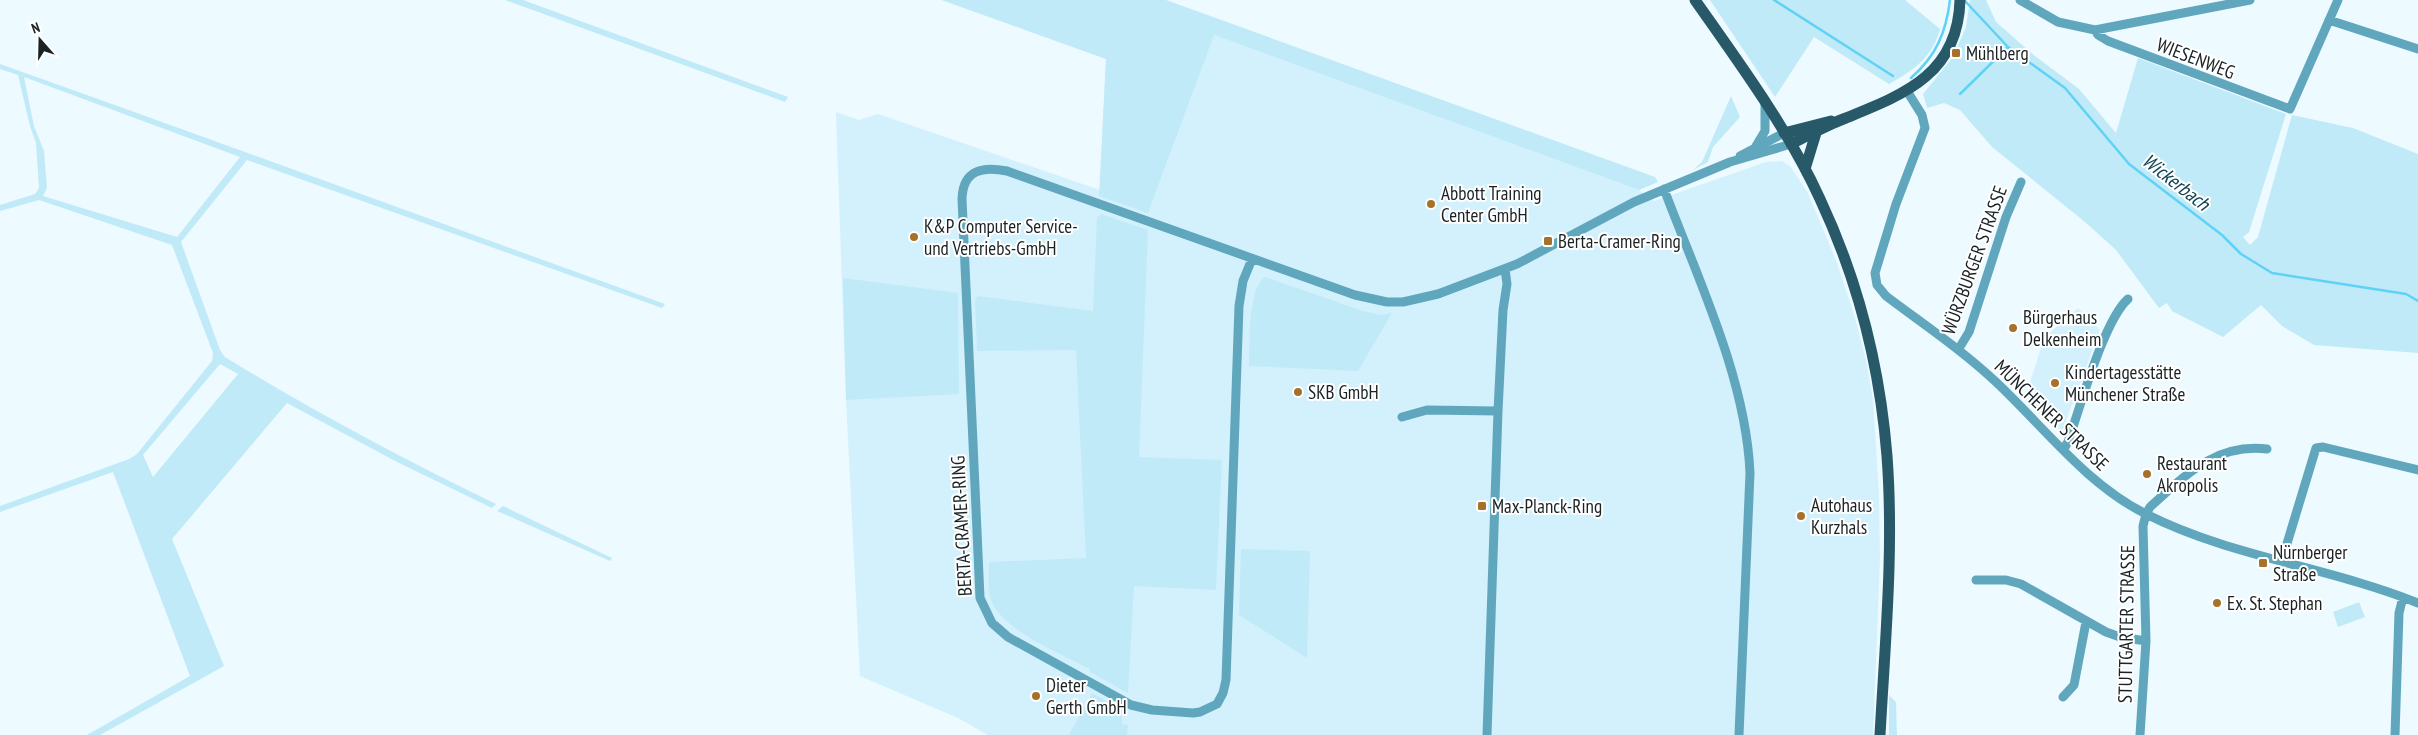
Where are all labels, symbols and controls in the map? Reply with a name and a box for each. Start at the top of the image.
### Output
north arrow [15,15,65,65]
text: N [29,18,42,38]
street label: WIESENWEG [2153,32,2239,84]
place label: Mühlberg [1966,41,2029,65]
marker: Mühlberg [1950,47,1962,59]
water label: Wickerbach [2137,147,2216,217]
place label: Abbott Training Center GmbH [1441,181,1542,227]
street label: WÜRZBURGER STRASSE [1936,182,2012,338]
marker: Abbott Training Center GmbH [1425,198,1437,210]
place label: K&P Computer Service- und Vertriebs-GmbH [924,214,1078,260]
place label: Berta-Cramer-Ring [1558,229,1681,253]
marker: K&P Computer Service- und Vertriebs-GmbH [908,231,920,243]
marker: Berta-Cramer-Ring [1542,235,1554,247]
place label: Bürgerhaus Delkenheim [2023,305,2101,351]
marker: Bürgerhaus Delkenheim [2007,322,2019,334]
street label: MÜNCHENER STRASSE [1990,354,2114,476]
place label: Kindertagesstätte Münchener Straße [2065,360,2186,406]
marker: Kindertagesstätte Münchener Straße [2049,377,2061,389]
place label: SKB GmbH [1308,380,1379,404]
marker: SKB GmbH [1292,386,1304,398]
place label: Restaurant Akropolis [2157,451,2228,497]
street label: BERTA-CRAMER-RING [945,455,977,597]
marker: Restaurant Akropolis [2141,468,2153,480]
place label: Autohaus Kurzhals [1811,493,1872,539]
place label: Max-Planck-Ring [1492,494,1602,518]
marker: Max-Planck-Ring [1476,500,1488,512]
marker: Autohaus Kurzhals [1795,510,1807,522]
place label: Nürnberger Straße [2273,540,2348,586]
street label: STUTTGARTER STRASSE [2113,545,2139,703]
marker: Nürnberger Straße [2257,557,2269,569]
place label: Ex. St. Stephan [2227,591,2322,615]
marker: Ex. St. Stephan [2211,597,2223,609]
place label: Dieter Gerth GmbH [1046,673,1127,719]
marker: Dieter Gerth GmbH [1030,690,1042,702]

